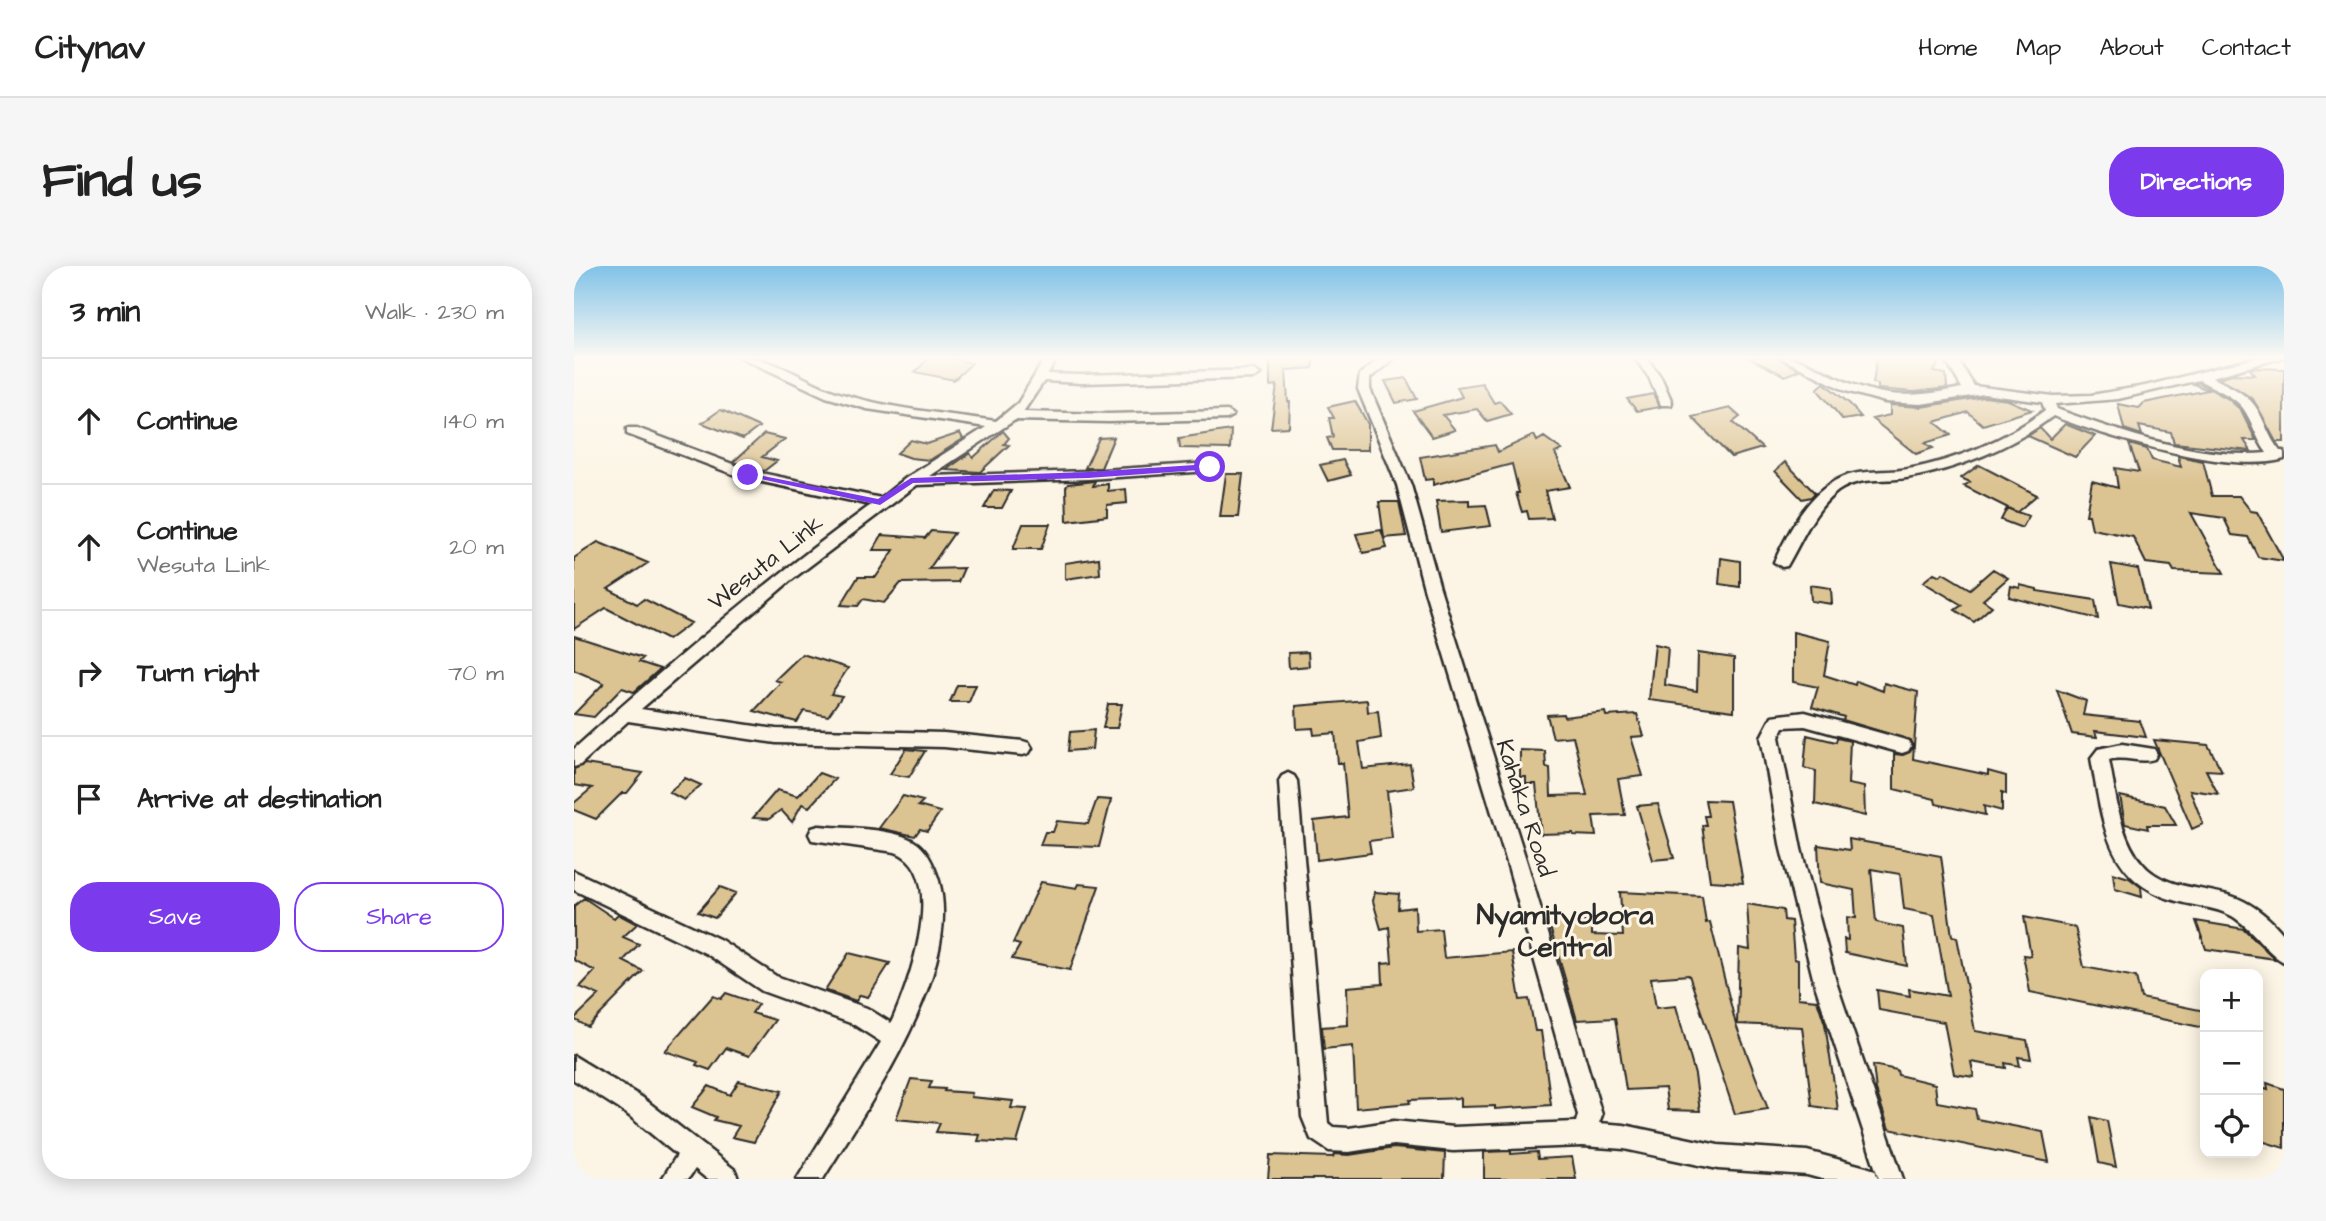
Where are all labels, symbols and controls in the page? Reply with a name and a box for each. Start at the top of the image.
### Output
text: Citynav [35,25,145,71]
text: Home [1918,31,1978,65]
text: Map [2016,31,2061,65]
text: About [2099,31,2164,65]
text: Contact [2202,31,2291,65]
button: Directions [2109,147,2284,217]
text: Find us [42,148,202,216]
text: 3 min [70,291,140,333]
text: Walk · 230 m [365,296,504,328]
icon: ahead [70,402,108,440]
text: Continue [137,403,238,439]
text: 140 m [444,405,504,437]
route start [1194,451,1225,482]
route end [732,459,763,490]
street label: Wesuta Link [701,507,831,619]
text: Continue [137,513,238,549]
icon: ahead [70,528,108,566]
text: 20 m [449,531,504,563]
text: Wesuta Link [137,549,270,581]
icon: right [70,654,108,692]
text: Turn right [137,655,259,691]
text: 70 m [448,657,504,689]
street label: Kahaka Road [1487,735,1563,881]
icon: arrive [70,780,108,818]
text: Arrive at destination [137,781,382,817]
button: Save [70,882,280,952]
button: Share [294,882,504,952]
district label: Nyamityobora Central [1477,896,1654,967]
map controls [2200,969,2263,1158]
button: + [2200,969,2263,1032]
button: − [2200,1032,2263,1095]
button: locate [2200,1095,2263,1158]

